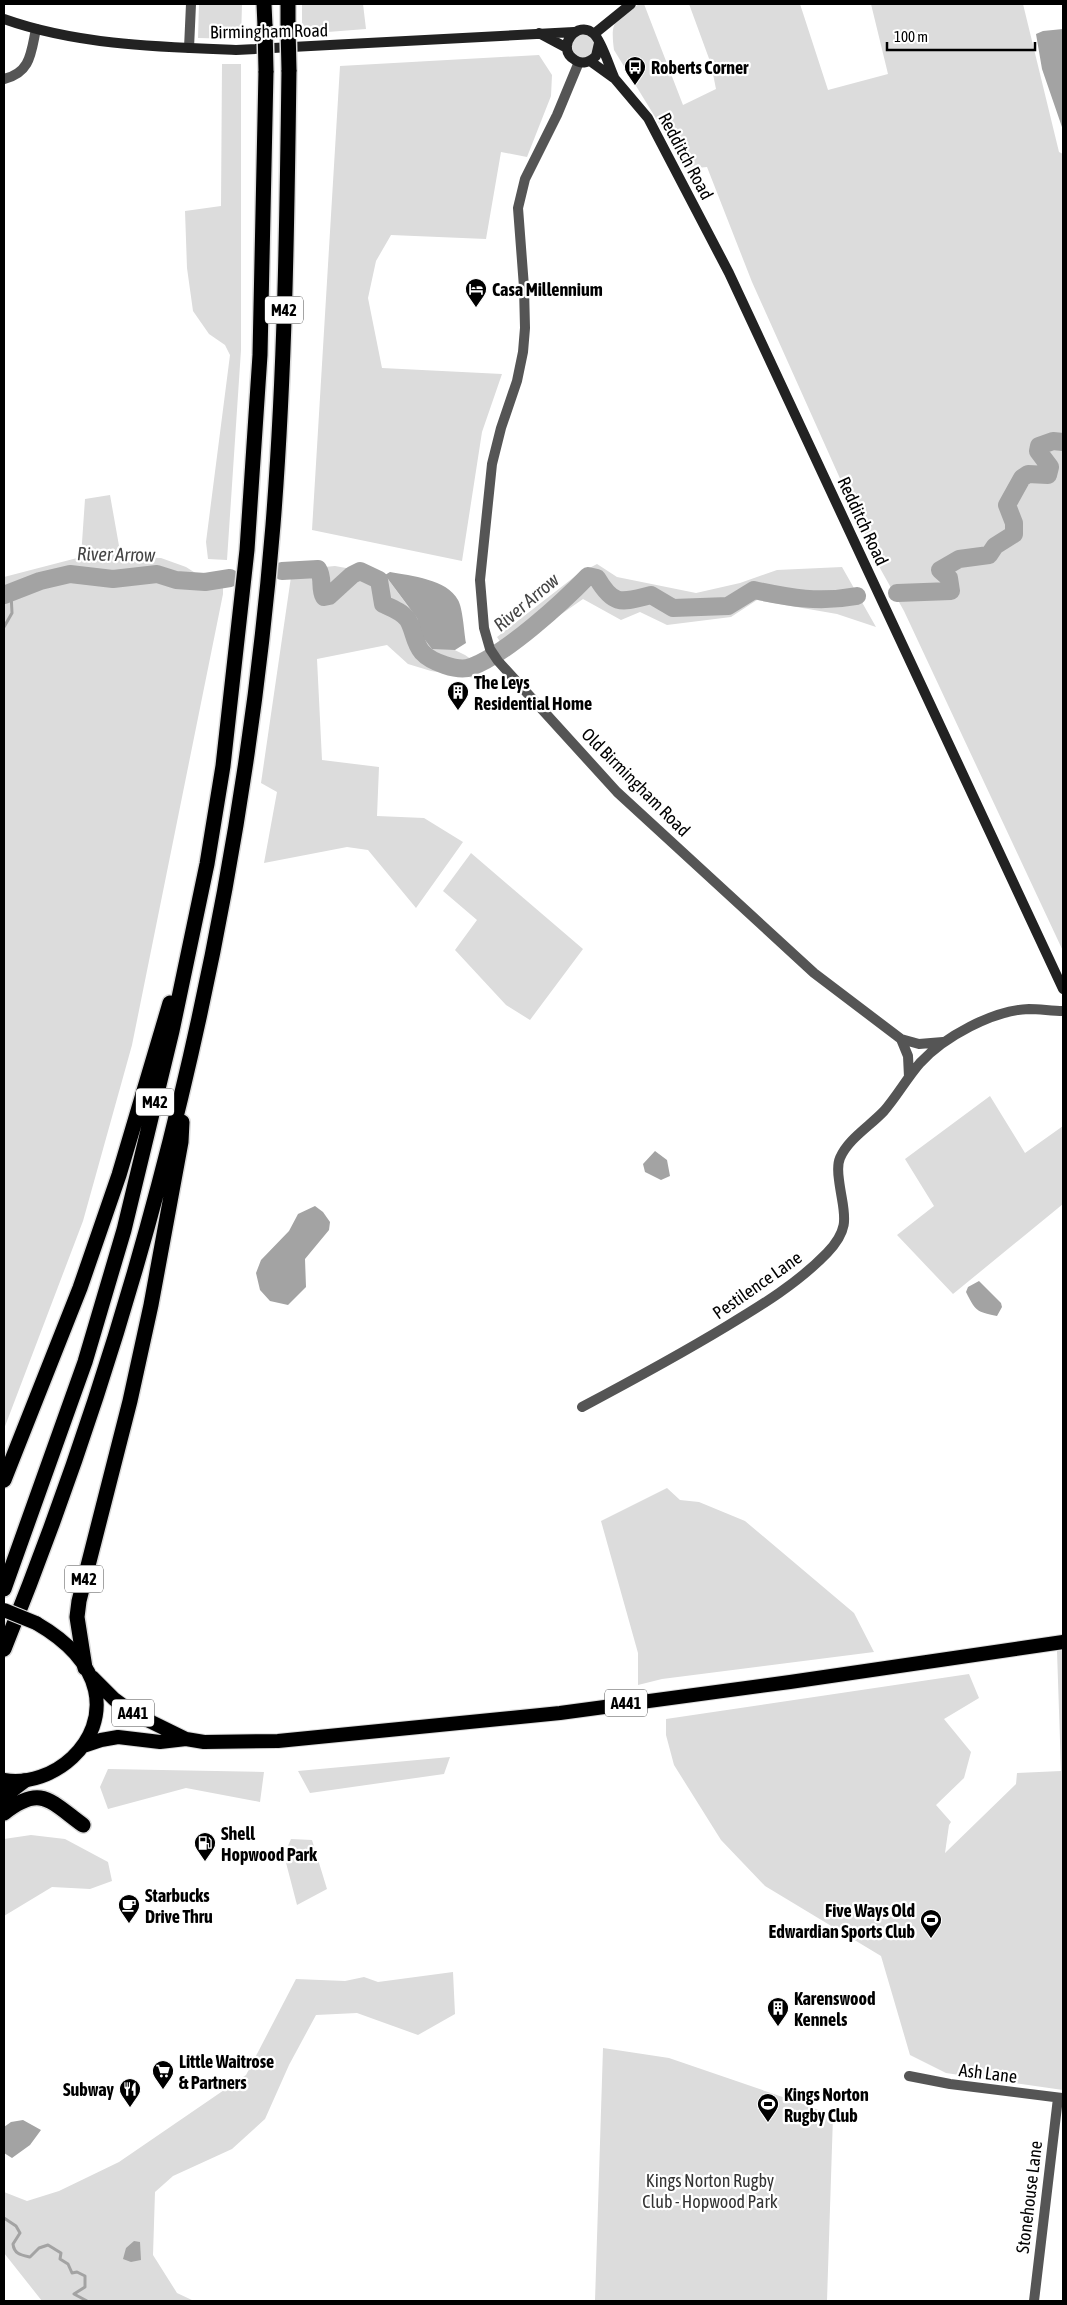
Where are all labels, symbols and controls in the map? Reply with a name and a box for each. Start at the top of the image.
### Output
street label: Birmingham Road [210,19,328,43]
scale bar [887,20,1034,52]
text: 100 m [894,28,928,45]
bus stop icon: Roberts Corner [623,55,647,86]
place label: Roberts Corner [651,57,749,78]
street label: Redditch Road [654,109,718,203]
hotel icon: Casa Millennium [464,277,488,308]
place label: Casa Millennium [492,279,603,300]
road number: M42 [265,296,303,324]
street label: Redditch Road [833,473,893,569]
water label: River Arrow [77,542,156,566]
water label: River Arrow [489,568,564,636]
place label: The Leys Residential Home [474,672,592,714]
building icon: The Leys Residential Home [446,680,470,711]
street label: Old Birmingham Road [577,723,695,841]
road number: M42 [136,1088,174,1116]
street label: Pestilence Lane [709,1247,805,1323]
road number: M42 [65,1566,103,1592]
road number: A441 [605,1690,647,1716]
road number: A441 [112,1700,154,1726]
place label: Shell Hopwood Park [221,1823,318,1865]
fuel station icon: Shell Hopwood Park [193,1831,217,1862]
place label: Starbucks Drive Thru [145,1885,213,1927]
cafe icon: Starbucks Drive Thru [117,1893,141,1924]
place label: Five Ways Old Edwardian Sports Club [769,1900,915,1942]
sports icon: Five Ways Old Edwardian Sports Club [919,1908,943,1939]
place label: Karenswood Kennels [794,1988,875,2030]
building icon: Karenswood Kennels [766,1996,790,2027]
place label: Little Waitrose & Partners [179,2051,274,2093]
supermarket icon: Little Waitrose & Partners [151,2059,175,2090]
street label: Ash Lane [958,2059,1018,2087]
restaurant icon: Subway [118,2077,142,2108]
place label: Subway [63,2079,115,2100]
place label: Kings Norton Rugby Club [784,2084,869,2126]
sports icon: Kings Norton Rugby Club [756,2092,780,2123]
street label: Stonehouse Lane [1012,2140,1046,2254]
park label: Kings Norton Rugby Club - Hopwood Park [642,2170,778,2212]

